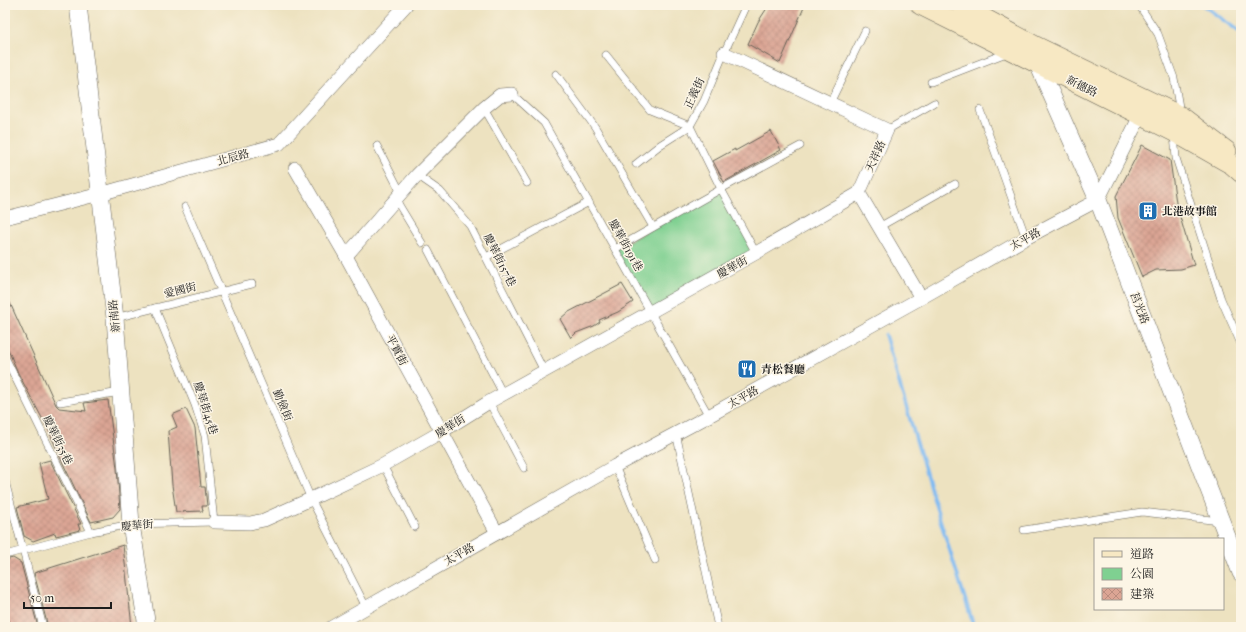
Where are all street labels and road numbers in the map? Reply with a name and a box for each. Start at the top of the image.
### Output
street label: 新德路 [1064,73,1099,100]
street label: 正義街 [682,76,707,111]
street label: 天祥路 [863,138,888,174]
street label: 北辰路 [216,147,251,168]
street label: 慶華街191巷 [606,217,645,274]
street label: 太平路 [1008,226,1043,253]
street label: 慶華街157巷 [481,231,519,289]
street label: 慶華街 [715,254,750,281]
street label: 愛國街 [163,280,198,301]
street label: 莒光路 [1128,290,1152,326]
street label: 新南路 [106,299,123,333]
street label: 平實街 [383,333,410,368]
street label: 慶華街45巷 [191,380,220,436]
street label: 太平路 [726,384,761,411]
street label: 勤儉街 [270,387,295,423]
street label: 慶華街 [433,412,468,441]
street label: 慶華街35巷 [40,413,75,467]
street label: 慶華街 [120,518,154,533]
street label: 太平路 [442,541,477,568]

